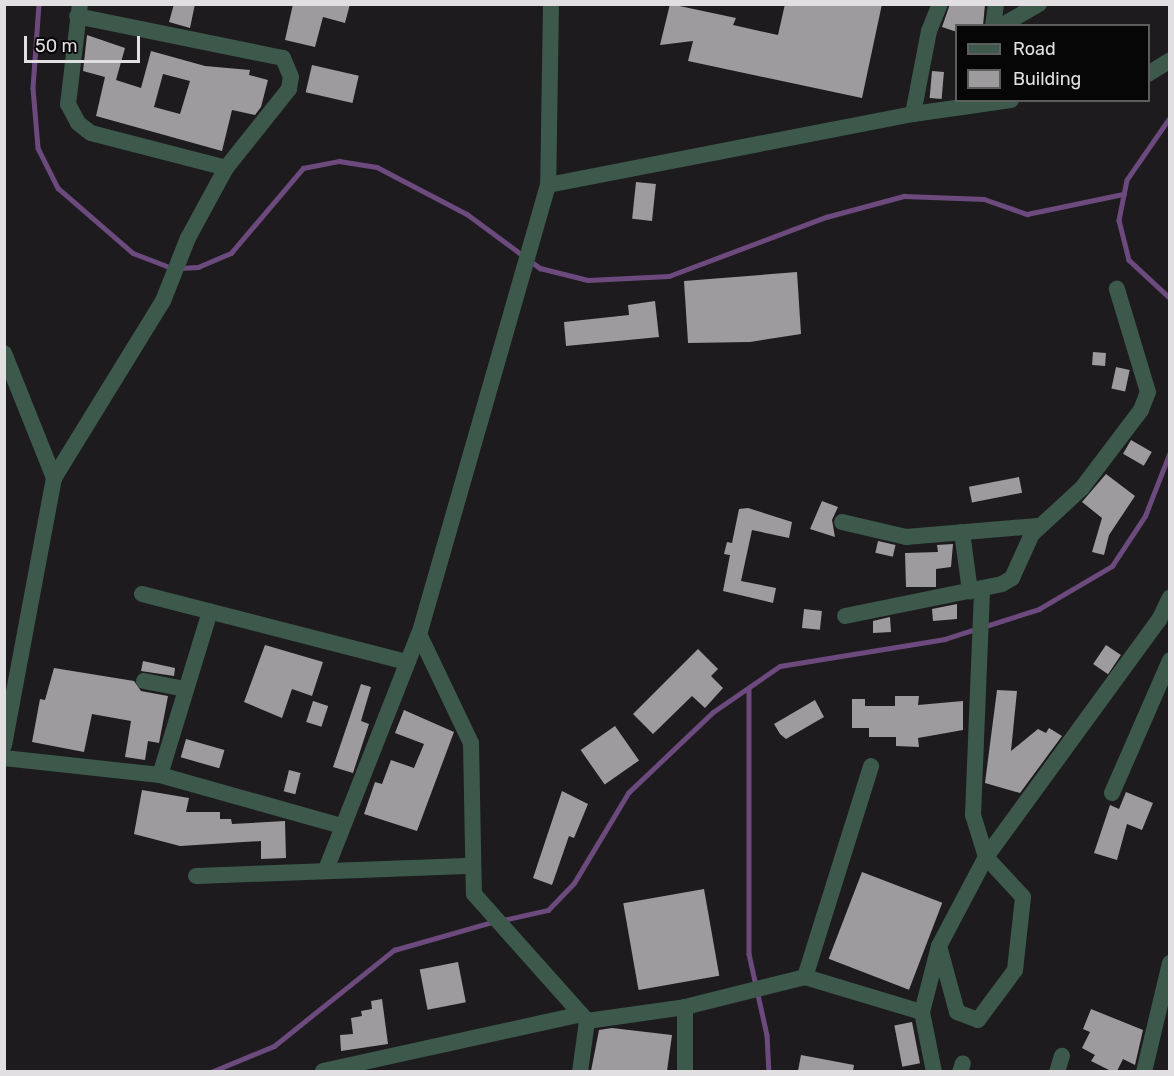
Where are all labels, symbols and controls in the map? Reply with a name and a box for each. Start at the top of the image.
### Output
scale bar [27,24,142,62]
legend [955,24,1150,102]
text: 50 m [35,35,78,57]
text: Road [1013,38,1056,60]
text: Building [1013,68,1081,90]

